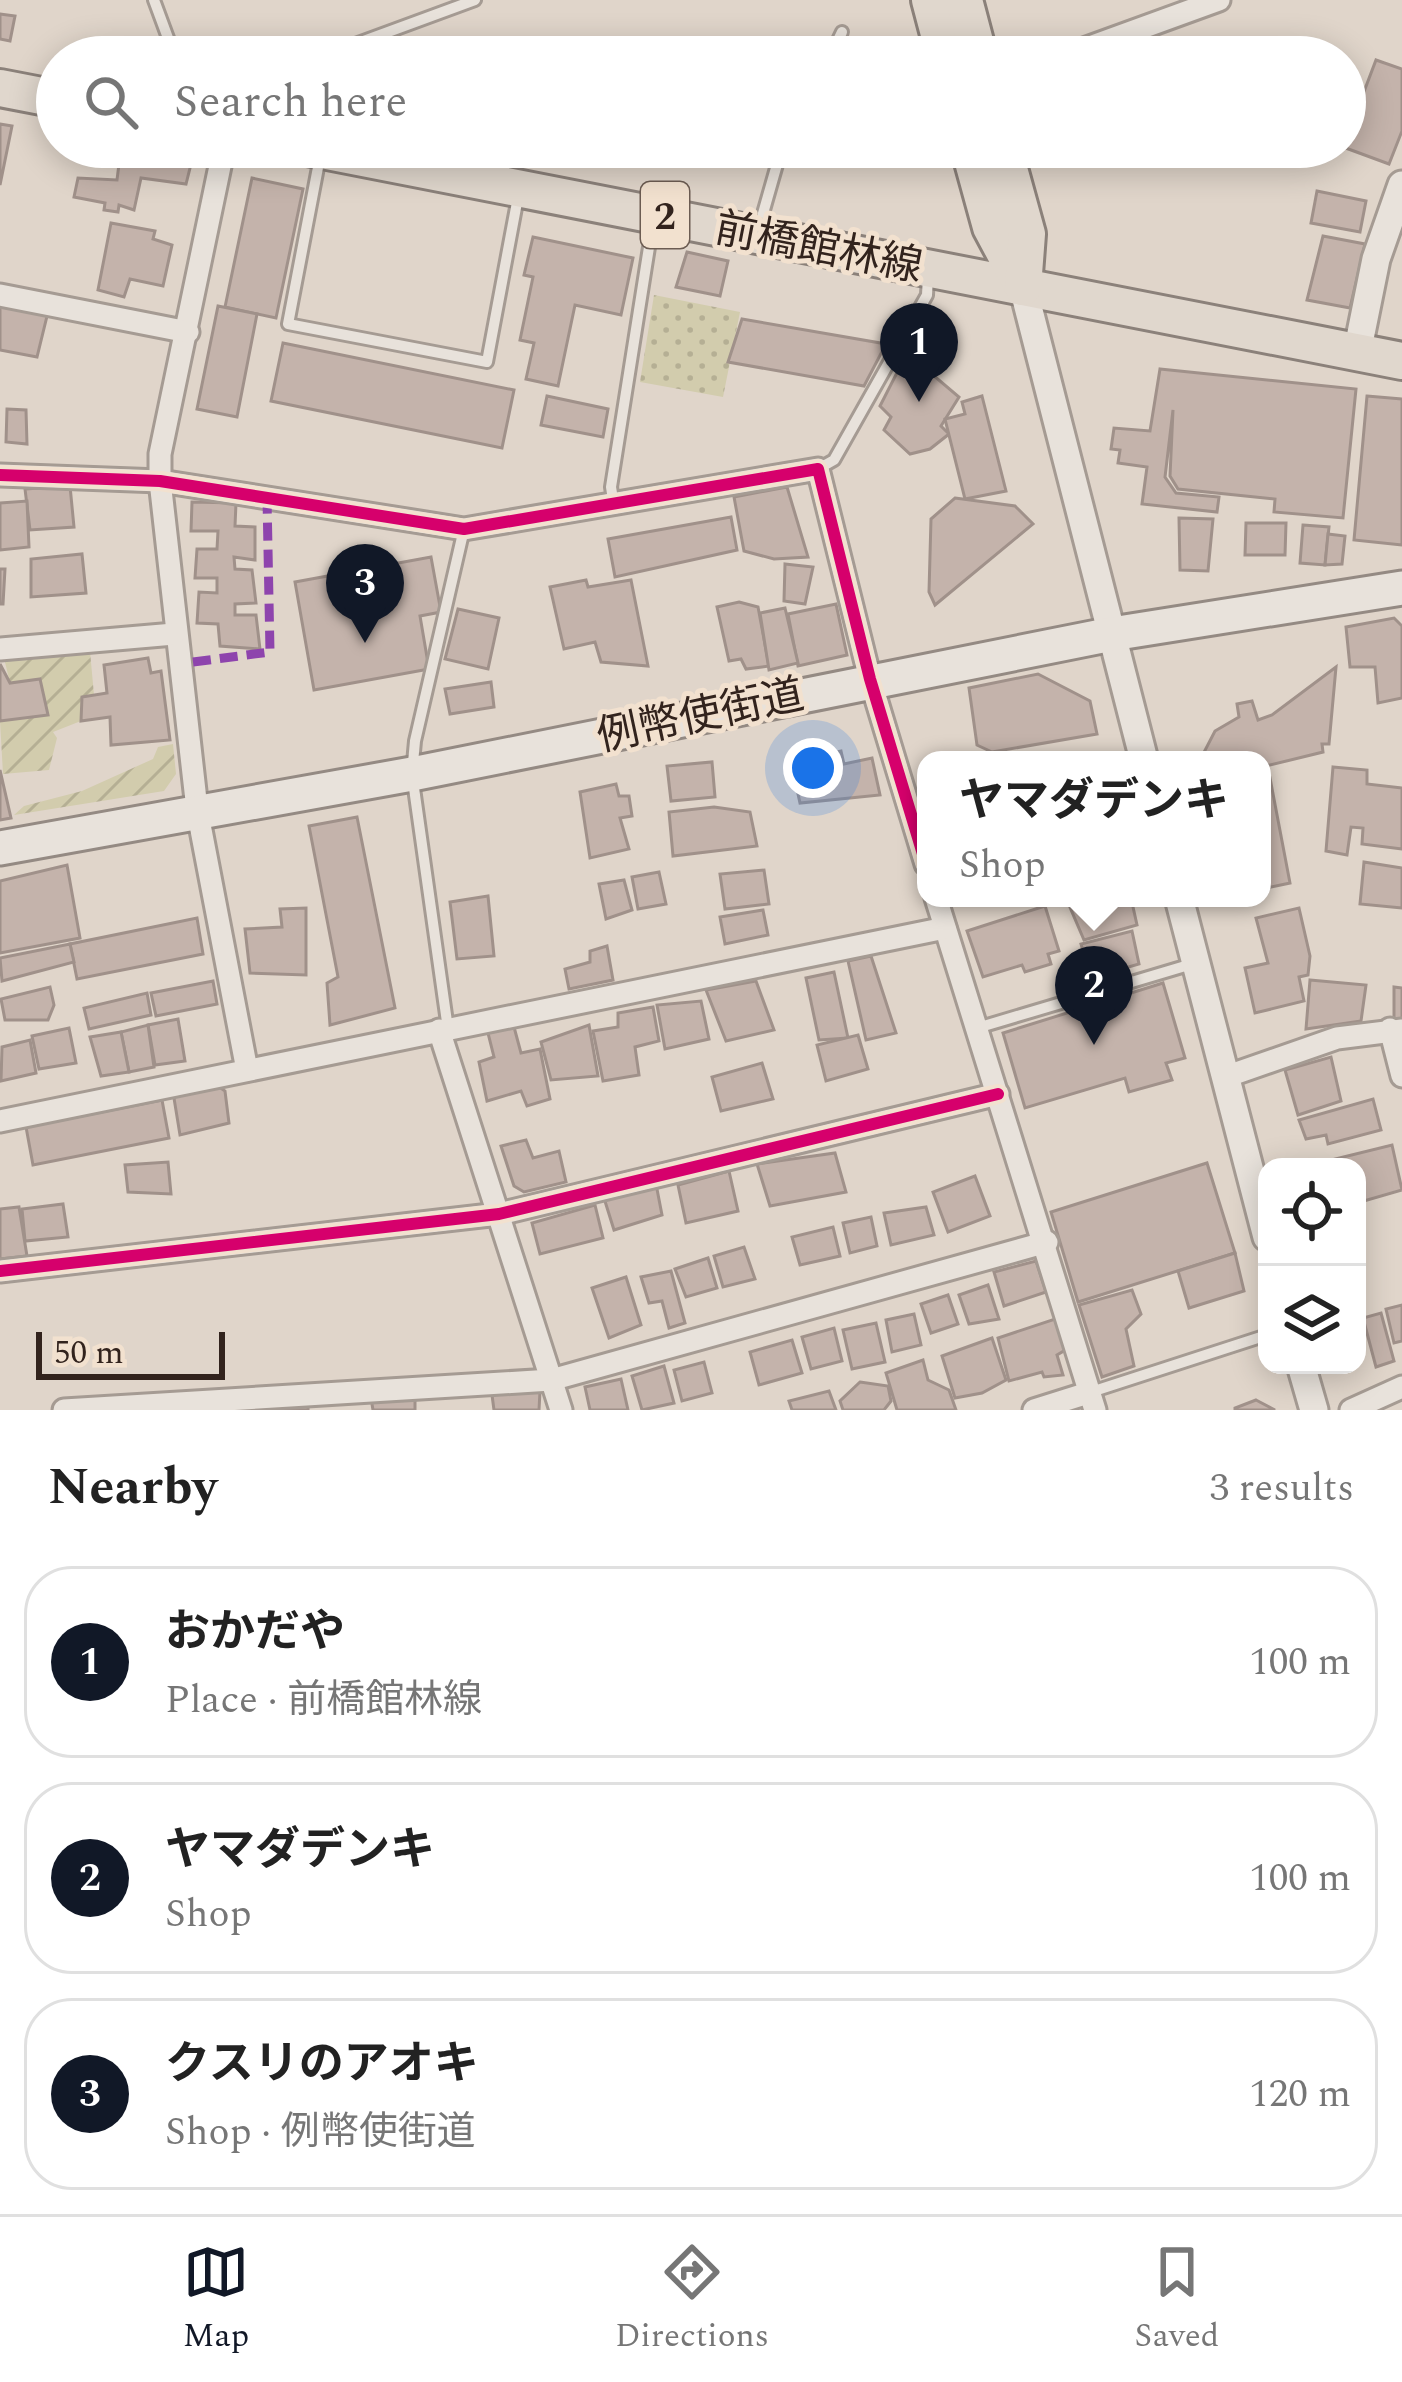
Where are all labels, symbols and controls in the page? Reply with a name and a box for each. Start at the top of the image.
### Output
search box [36,36,1366,168]
text: Search here [174,68,407,137]
icon: search [78,69,144,135]
road number: 2 [641,182,689,248]
street label: 前橋館林線 [709,197,928,299]
pin: 1 [880,303,958,402]
pin: 3 [326,544,404,643]
street label: 例幣使街道 [591,664,810,769]
your location [783,738,843,798]
popup [917,751,1271,907]
text: ヤマダデンキ [959,767,1229,836]
text: Shop [959,836,1046,895]
pin: 2 [1055,946,1133,1045]
map controls [1258,1158,1366,1374]
button: locate [1258,1158,1366,1266]
button: layers [1258,1266,1366,1374]
scale bar [36,1326,225,1379]
text: 50 m [54,1328,124,1378]
text: Nearby [48,1449,217,1527]
text: 3 results [1210,1459,1354,1518]
text: おかだや [165,1598,345,1667]
text: 1 [79,1633,101,1692]
text: 100 m [1249,1633,1351,1692]
text: Place · 前橋館林線 [165,1671,482,1730]
text: ヤマダデンキ [165,1816,435,1885]
text: 2 [79,1849,101,1908]
text: 100 m [1249,1849,1351,1908]
text: Shop [165,1885,252,1944]
text: クスリのアオキ [165,2030,479,2099]
text: 3 [79,2065,101,2124]
text: 120 m [1249,2065,1351,2124]
text: Shop · 例幣使街道 [165,2103,476,2162]
tab: Map [183,2239,249,2361]
tab: Directions [615,2239,769,2361]
tab: Saved [1135,2239,1219,2361]

